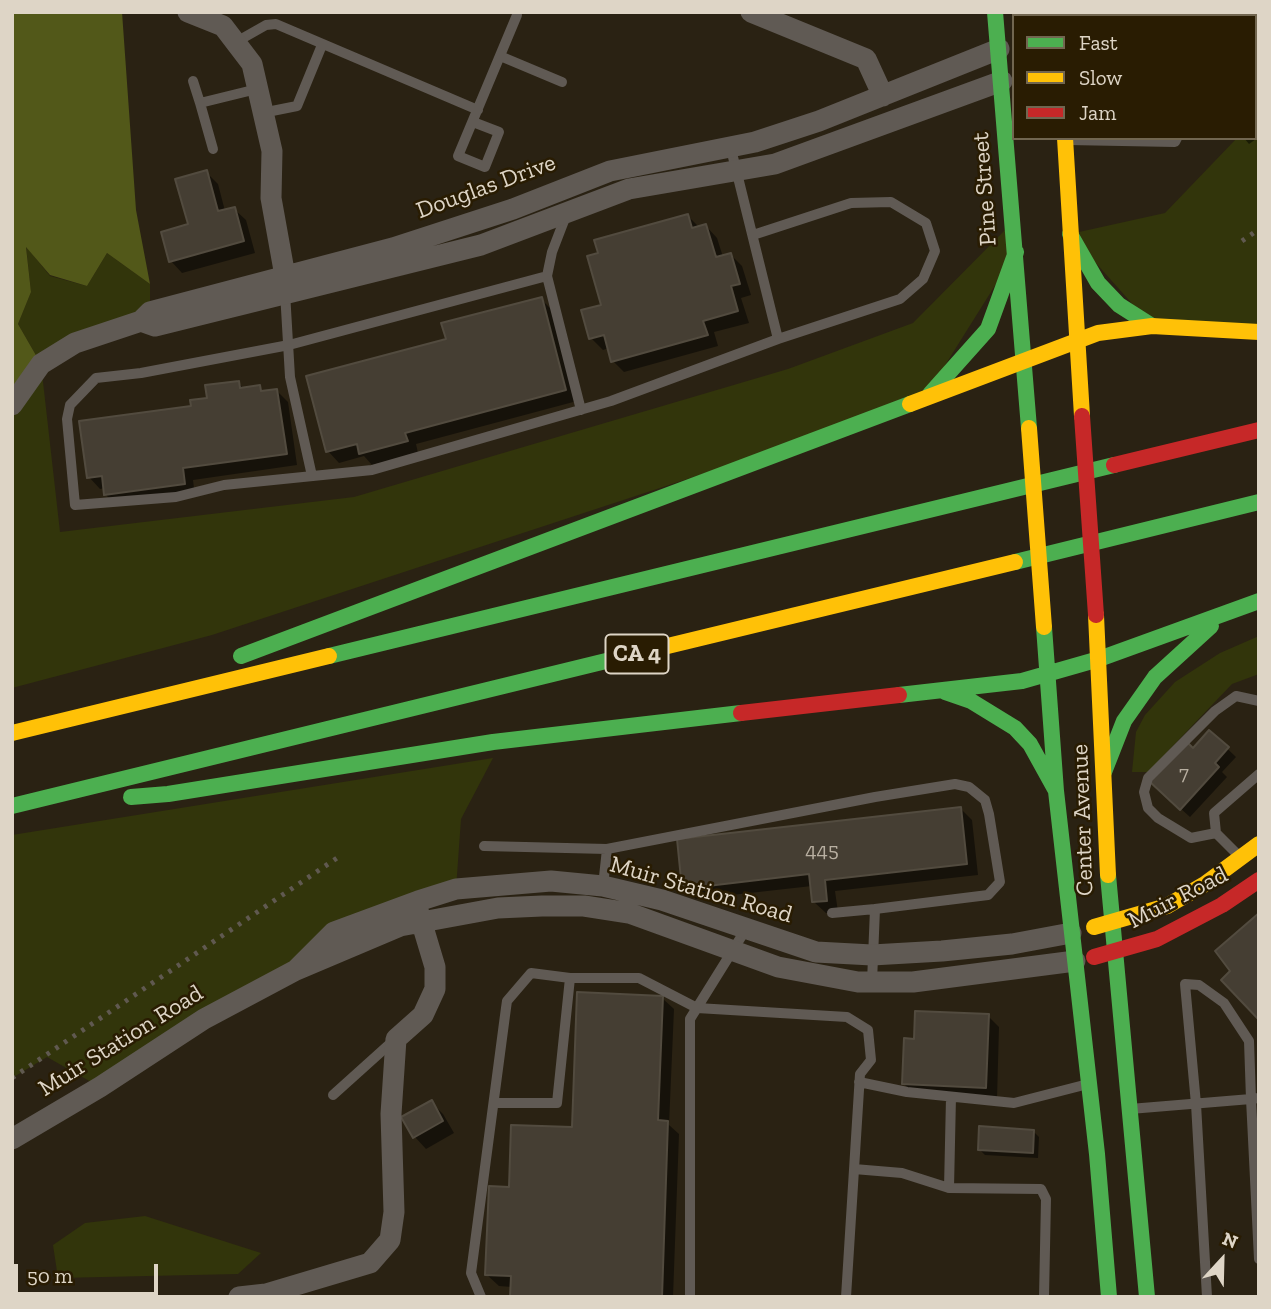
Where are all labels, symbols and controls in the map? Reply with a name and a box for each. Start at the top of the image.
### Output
legend [1012,14,1257,140]
text: Fast [1079,30,1118,55]
text: Slow [1079,65,1122,90]
text: Jam [1079,100,1116,125]
street label: Pine Street [967,131,1003,247]
street label: Douglas Drive [412,148,560,226]
road number: CA 4 [606,634,668,674]
street label: Center Avenue [1066,743,1100,897]
house number: 7 [1179,761,1189,787]
house number: 445 [805,838,839,864]
street label: Muir Station Road [606,850,796,930]
street label: Muir Road [1123,861,1233,935]
street label: Muir Station Road [33,979,209,1103]
north arrow [1187,1225,1257,1295]
text: N [1219,1227,1241,1253]
scale bar [18,1250,161,1294]
text: 50 m [27,1263,73,1288]

